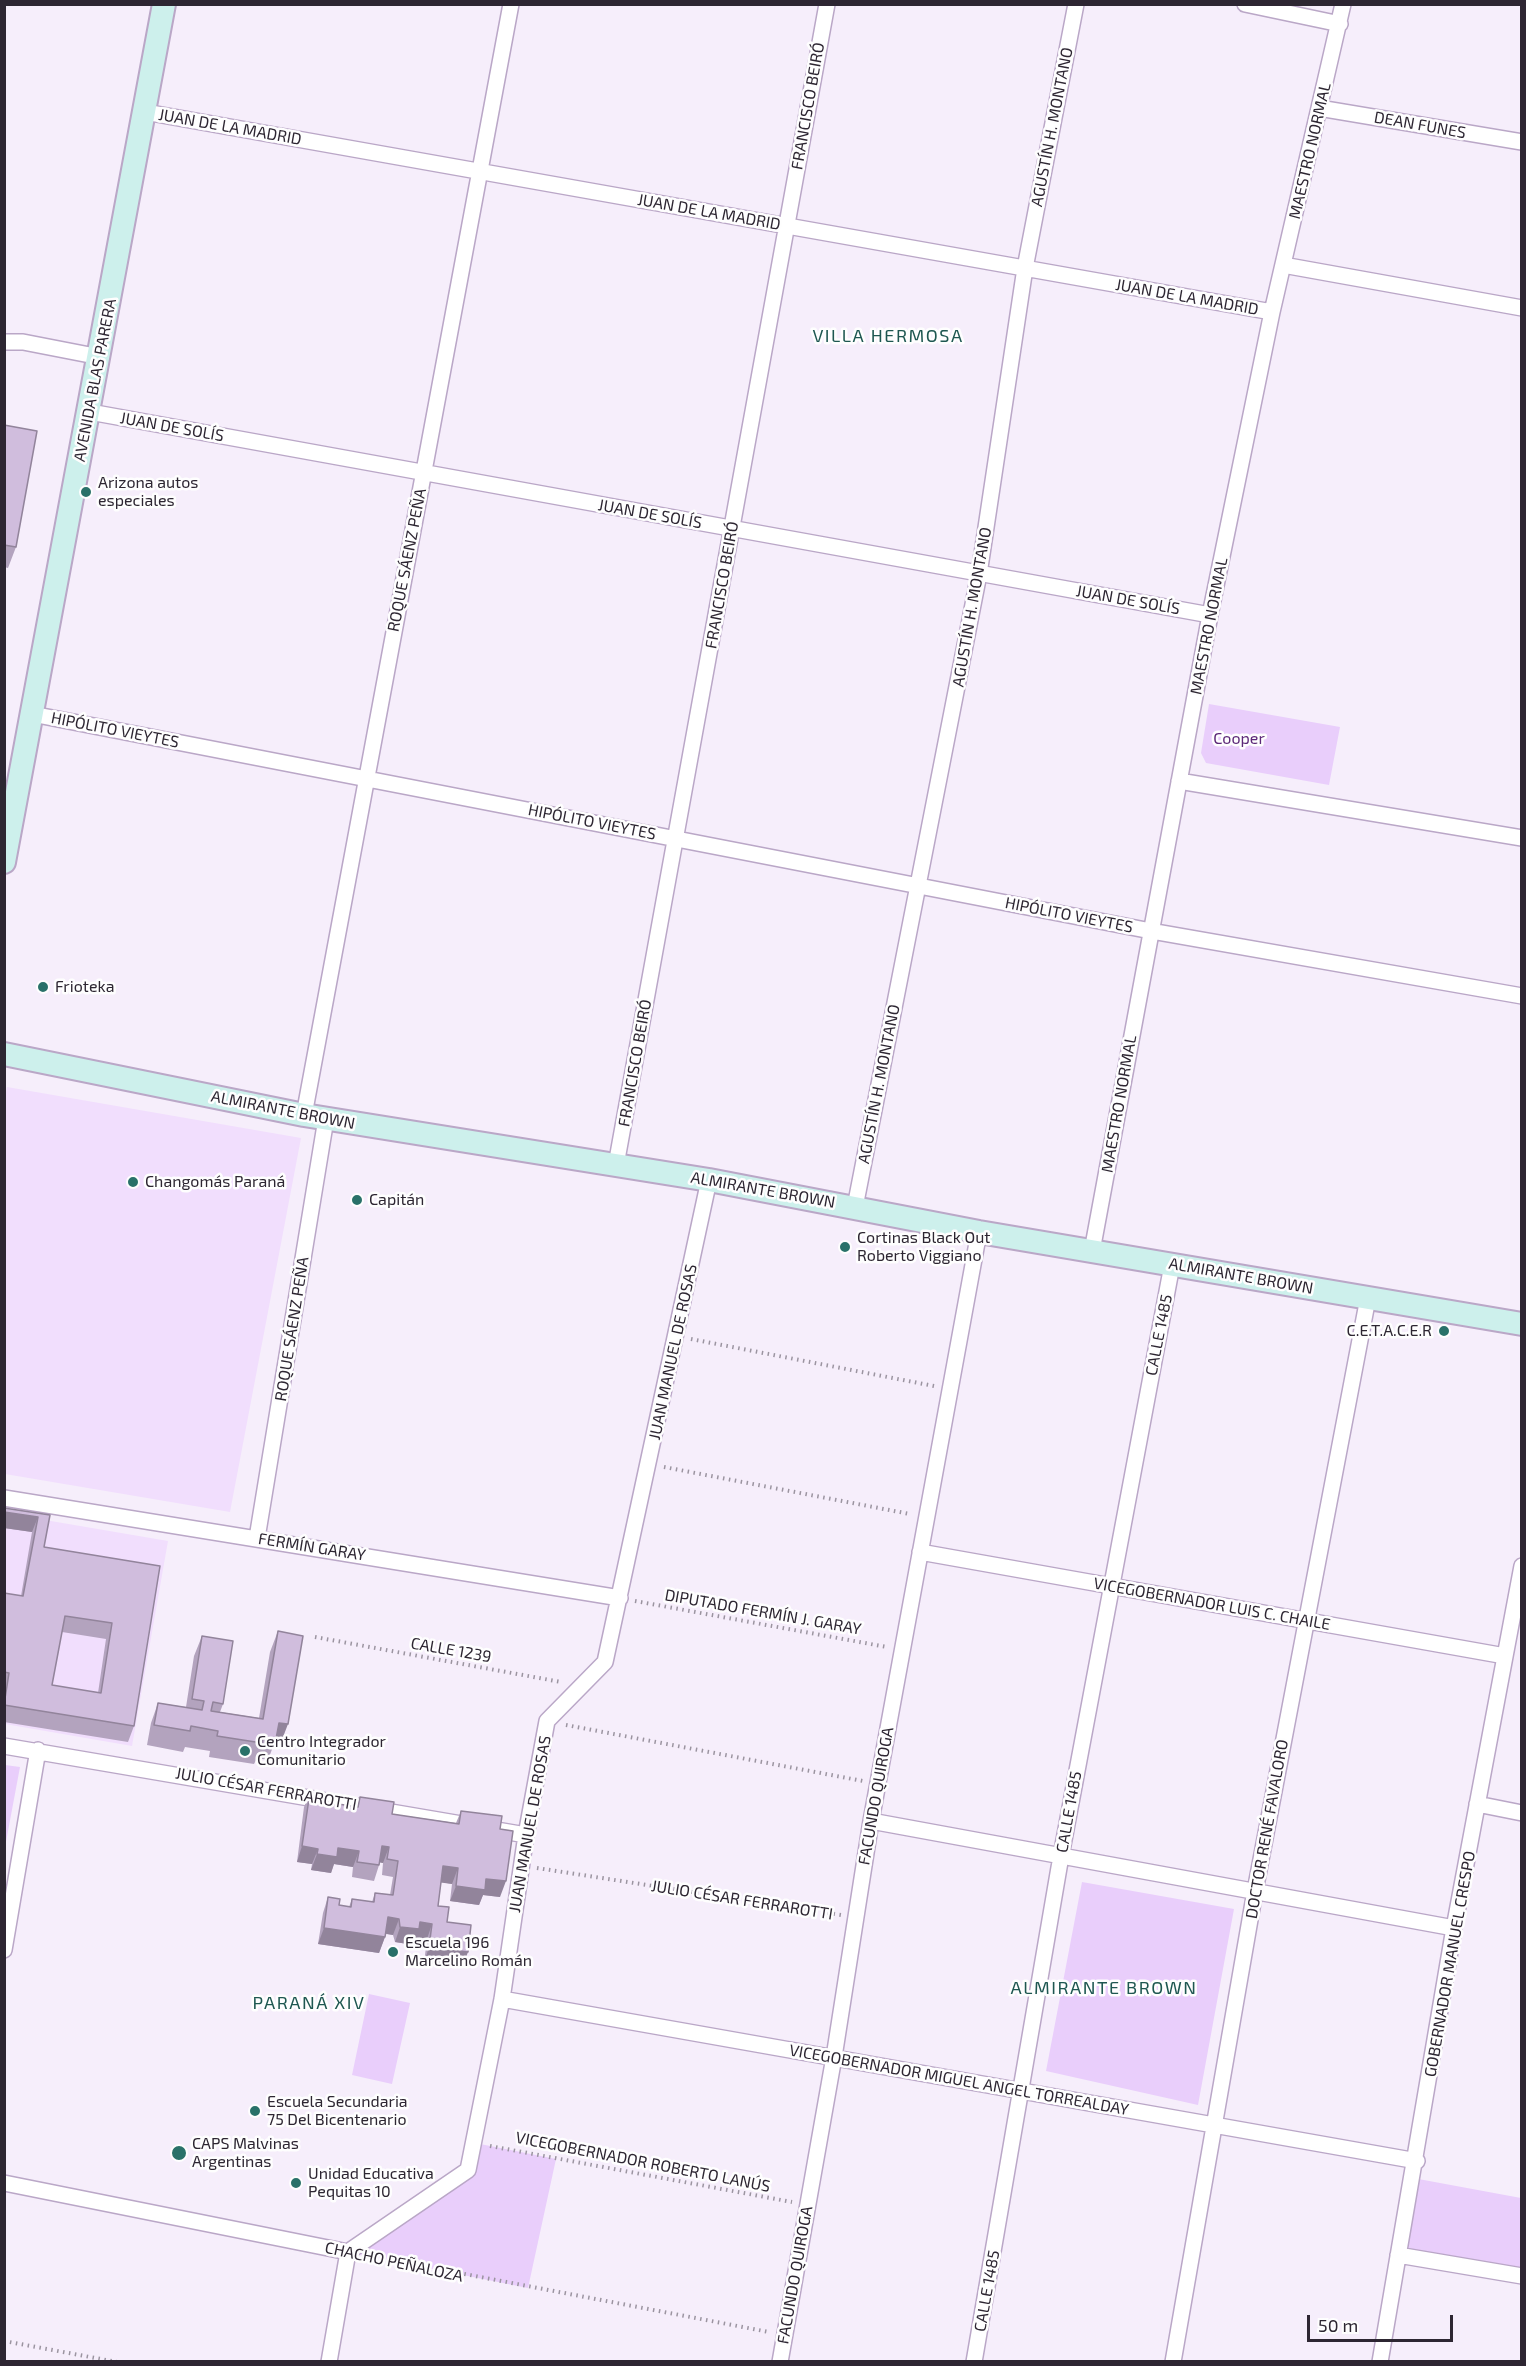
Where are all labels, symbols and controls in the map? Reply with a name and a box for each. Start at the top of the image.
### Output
street label: FRANCISCO BEIRÓ [787,41,829,171]
street label: AGUSTÍN H. MONTANO [1027,46,1077,208]
street label: MAESTRO NORMAL [1285,81,1335,221]
street label: JUAN DE LA MADRID [157,105,303,149]
street label: DEAN FUNES [1373,107,1467,143]
street label: JUAN DE LA MADRID [636,190,782,234]
street label: JUAN DE LA MADRID [1114,275,1260,319]
street label: AVENIDA BLAS PARERA [70,297,120,463]
district label: VILLA HERMOSA [812,325,964,347]
street label: JUAN DE SOLÍS [119,408,225,446]
place label: Arizona autos especiales [98,473,198,511]
marker: Arizona autos especiales [79,485,93,499]
street label: ROQUE SÁENZ PEÑA [384,487,430,633]
street label: JUAN DE SOLÍS [597,495,703,533]
street label: FRANCISCO BEIRÓ [701,520,743,650]
street label: AGUSTÍN H. MONTANO [948,526,996,688]
street label: MAESTRO NORMAL [1186,556,1232,696]
street label: JUAN DE SOLÍS [1075,581,1181,619]
street label: HIPÓLITO VIEYTES [49,708,181,752]
park label: Cooper [1213,729,1265,749]
street label: HIPÓLITO VIEYTES [526,800,658,844]
street label: HIPÓLITO VIEYTES [1003,893,1135,937]
place label: Frioteka [55,977,114,997]
marker: Frioteka [36,980,50,994]
street label: FRANCISCO BEIRÓ [614,998,656,1128]
street label: AGUSTÍN H. MONTANO [854,1003,904,1165]
street label: MAESTRO NORMAL [1097,1034,1141,1174]
street label: ALMIRANTE BROWN [209,1087,357,1133]
street label: ALMIRANTE BROWN [689,1168,837,1212]
place label: Changomás Paraná [145,1172,285,1192]
marker: Changomás Paraná [126,1175,140,1189]
place label: Capitán [369,1190,424,1210]
marker: Capitán [350,1193,364,1207]
place label: Cortinas Black Out Roberto Viggiano [857,1228,990,1266]
marker: Cortinas Black Out Roberto Viggiano [838,1240,852,1254]
street label: ALMIRANTE BROWN [1167,1254,1315,1298]
street label: ROQUE SÁENZ PEÑA [271,1255,313,1403]
street label: JUAN MANUEL DE ROSAS [645,1262,701,1442]
street label: CALLE 1485 [1142,1293,1176,1377]
place label: C.E.T.A.C.E.R [1347,1321,1432,1341]
marker: C.E.T.A.C.E.R [1437,1324,1451,1338]
street label: FERMÍN GARAY [257,1529,367,1565]
street label: VICEGOBERNADOR LUIS C. CHAILE [1092,1574,1332,1634]
street label: DIPUTADO FERMÍN J. GARAY [663,1585,863,1639]
street label: CALLE 1239 [409,1633,493,1667]
street label: FACUNDO QUIROGA [854,1726,898,1866]
place label: Centro Integrador Comunitario [257,1732,386,1770]
street label: JUAN MANUEL DE ROSAS [505,1734,555,1914]
street label: DOCTOR RENÉ FAVALORO [1242,1738,1292,1920]
marker: Centro Integrador Comunitario [238,1744,252,1758]
street label: JULIO CÉSAR FERRAROTTI [174,1764,358,1814]
street label: CALLE 1485 [1052,1770,1086,1854]
street label: GOBERNADOR MANUEL CRESPO [1421,1849,1479,2079]
street label: JULIO CÉSAR FERRAROTTI [650,1876,834,1924]
place label: Escuela 196 Marcelino Román [405,1933,532,1971]
marker: Escuela 196 Marcelino Román [386,1945,400,1959]
district label: ALMIRANTE BROWN [1010,1977,1198,1999]
district label: PARANÁ XIV [252,1992,366,2014]
street label: VICEGOBERNADOR MIGUEL ANGEL TORREALDAY [788,2041,1130,2119]
place label: Escuela Secundaria 75 Del Bicentenario [267,2092,408,2130]
marker: Escuela Secundaria 75 Del Bicentenario [248,2104,262,2118]
street label: VICEGOBERNADOR ROBERTO LANÚS [514,2128,772,2196]
place label: CAPS Malvinas Argentinas [192,2134,299,2172]
marker: CAPS Malvinas Argentinas [170,2144,188,2162]
place label: Unidad Educativa Pequitas 10 [308,2164,434,2202]
marker: Unidad Educativa Pequitas 10 [289,2176,303,2190]
street label: FACUNDO QUIROGA [773,2205,817,2345]
street label: CHACHO PEÑALOZA [323,2238,465,2286]
street label: CALLE 1485 [970,2249,1004,2333]
scale bar [1310,2303,1456,2341]
text: 50 m [1318,2314,1358,2336]

